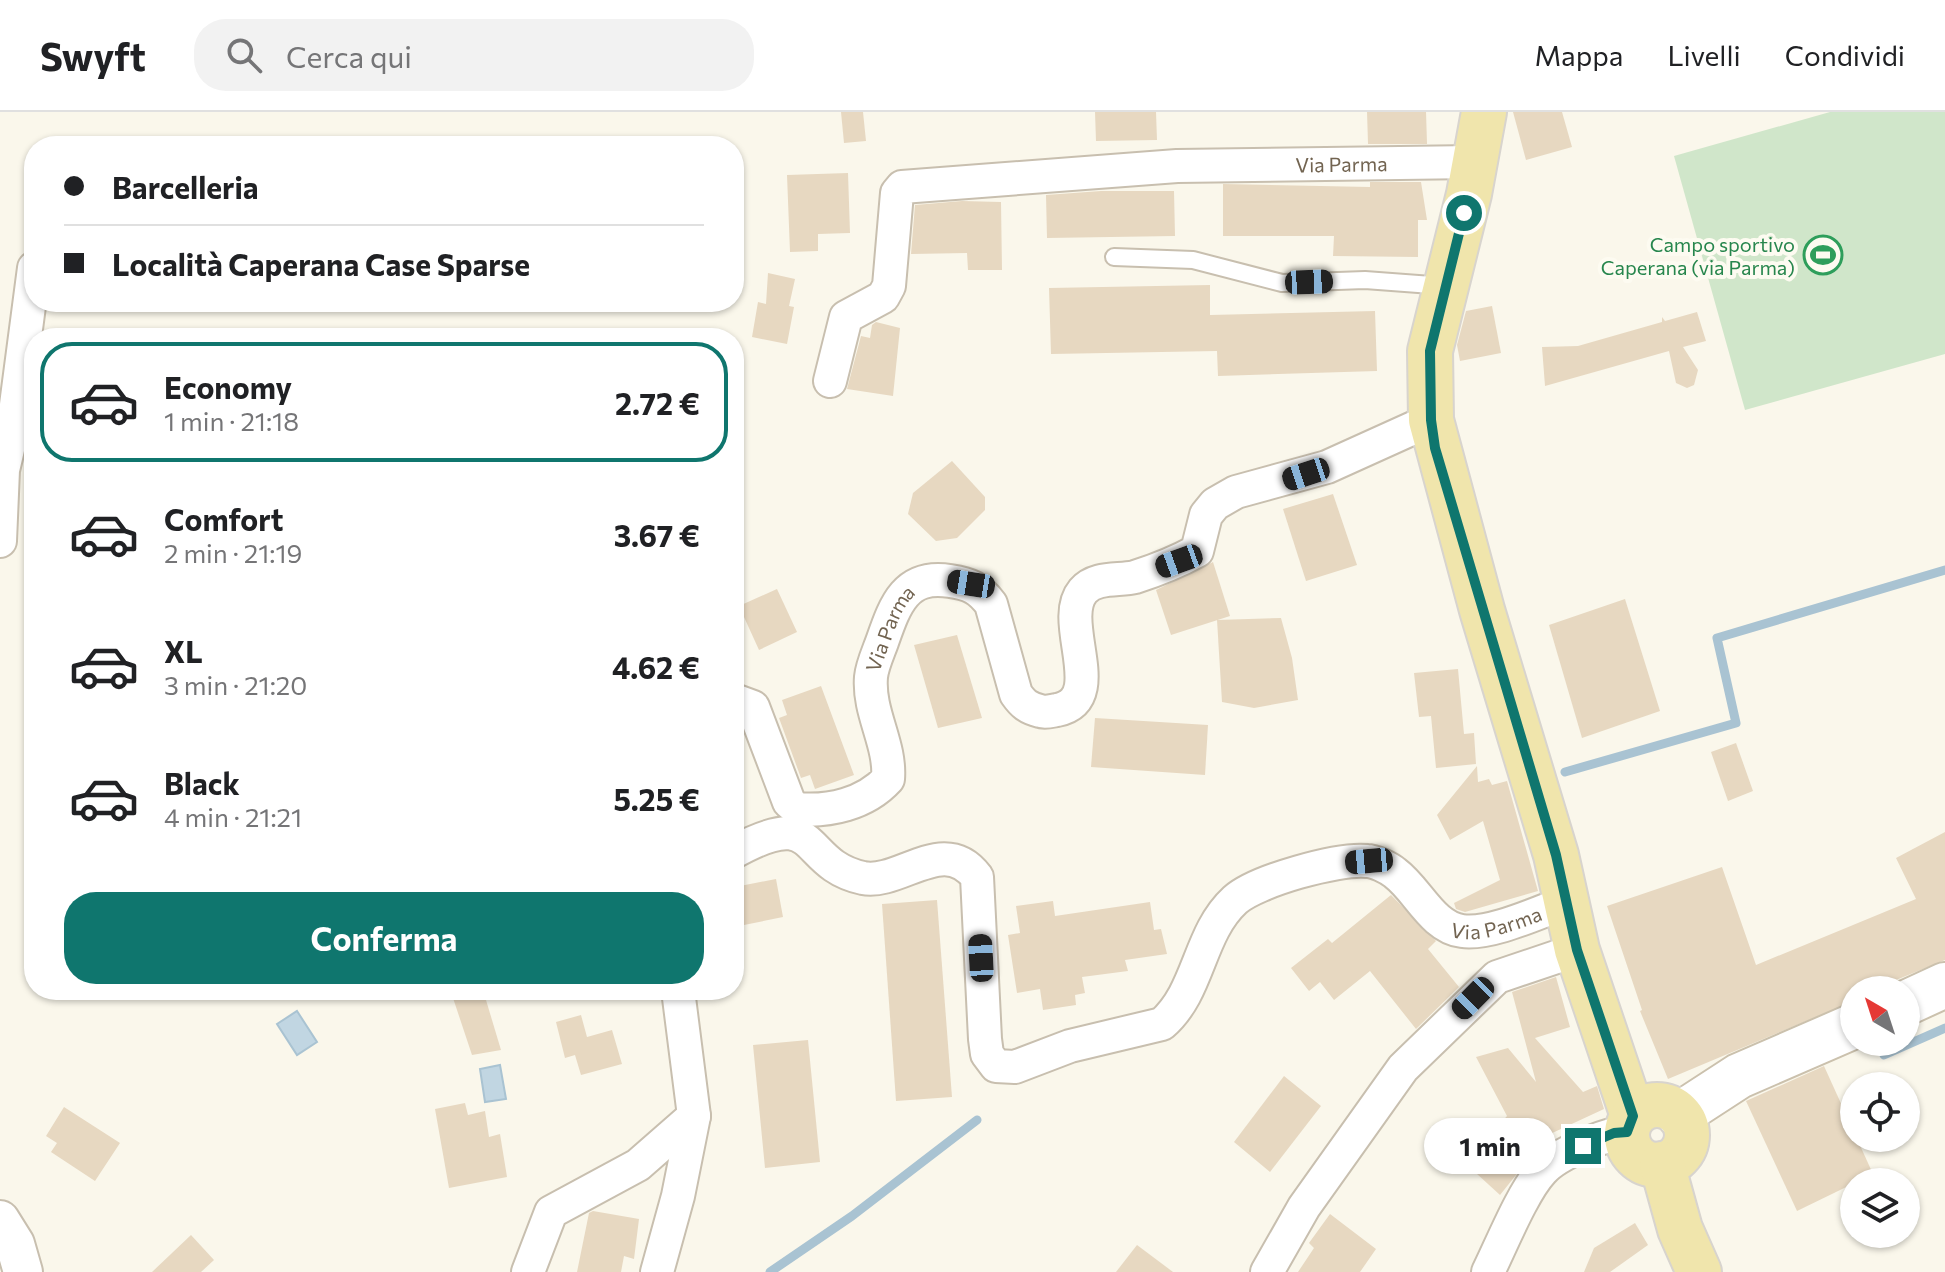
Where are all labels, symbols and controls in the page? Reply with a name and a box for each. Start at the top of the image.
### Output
search box [194,19,754,91]
text: Swyft [40,32,146,79]
icon: search [222,33,266,77]
text: Cerca qui [286,37,412,74]
text: Mappa [1535,38,1623,72]
text: Livelli [1667,38,1741,72]
text: Condividi [1785,38,1905,72]
street label: Via Parma [1295,151,1388,176]
text: Barcelleria [112,168,259,205]
route start [1446,195,1482,231]
place label: Campo sportivo Caperana (via Parma) [1601,232,1795,279]
sports icon: Campo sportivo Caperana (via Parma) [1802,234,1844,276]
text: Località Caperana Case Sparse [112,245,530,282]
car [1285,269,1333,295]
icon: car [68,366,140,438]
text: Economy [164,368,292,405]
text: 2.72 € [615,384,700,421]
text: 1 min · 21:18 [164,405,299,436]
car [1279,455,1333,493]
icon: car [68,498,140,570]
text: Comfort [164,500,283,537]
text: 3.67 € [614,516,700,553]
text: 2 min · 21:19 [164,537,302,568]
car [1152,542,1206,580]
car [945,568,997,600]
street label: Via Parma [860,580,919,674]
icon: car [68,630,140,702]
text: XL [164,632,203,669]
text: 4.62 € [612,648,700,685]
text: 3 min · 21:20 [164,669,307,700]
icon: car [68,762,140,834]
text: Black [164,764,240,801]
text: 5.25 € [614,780,700,817]
text: 4 min · 21:21 [164,801,302,832]
car [1344,847,1394,875]
button: Conferma [64,892,704,984]
street label: Via Parma [1449,901,1545,944]
car [968,933,994,983]
car [1448,973,1498,1023]
north arrow [1840,976,1920,1056]
map controls [1840,976,1920,1248]
button: locate [1840,1072,1920,1152]
callout: 1 min [1423,1118,1555,1174]
route end [1565,1128,1601,1164]
text: 1 min [1459,1130,1521,1161]
button: layers [1840,1168,1920,1248]

